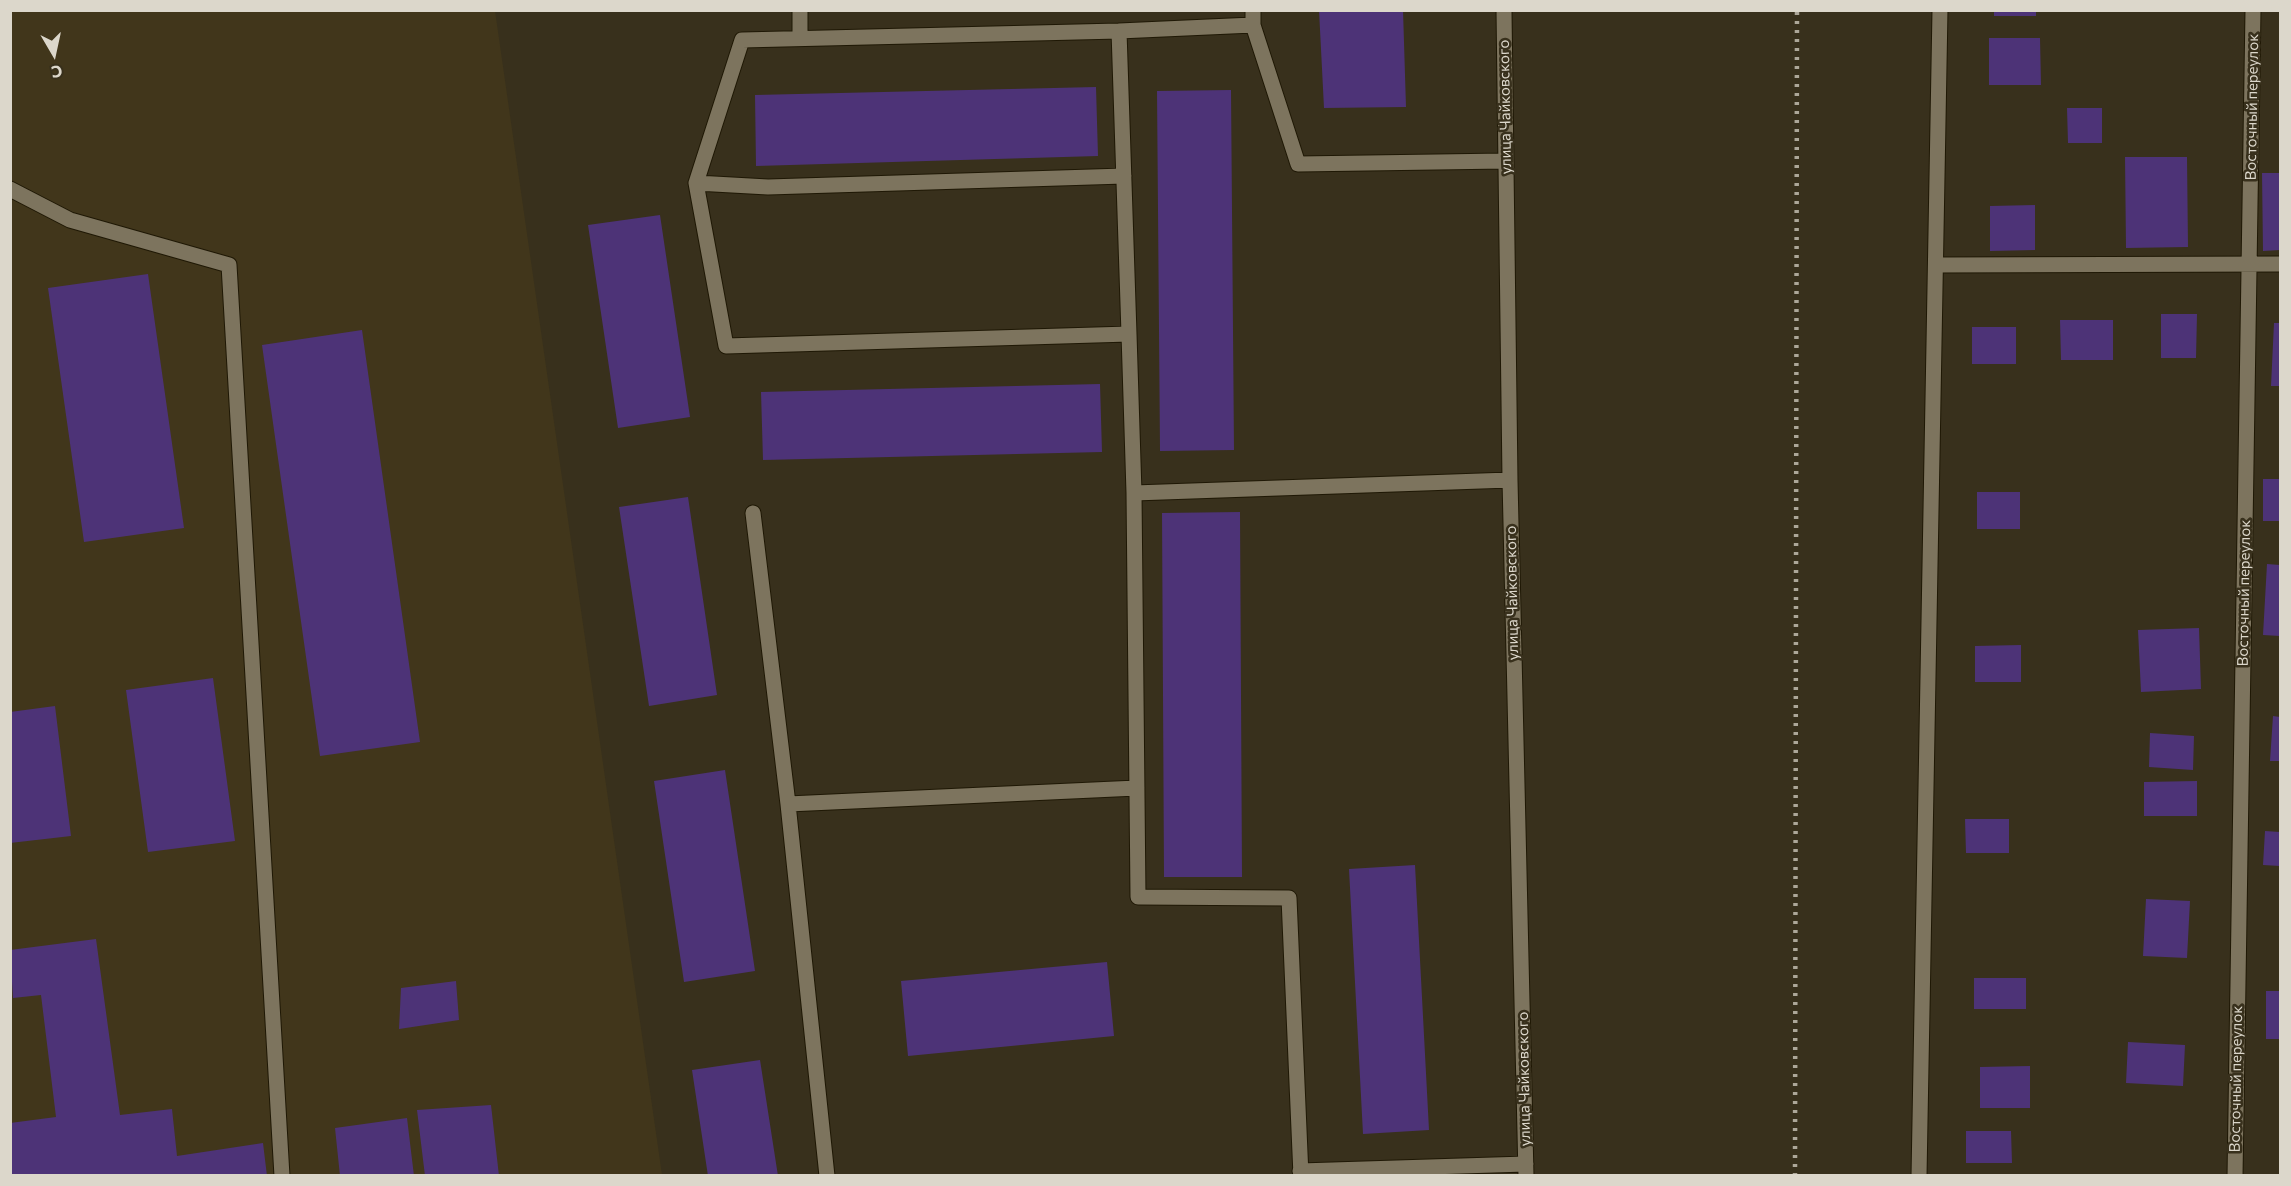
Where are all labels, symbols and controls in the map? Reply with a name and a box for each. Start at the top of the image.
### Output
north arrow [24,24,84,84]
street label: Восточный переулок [2242,34,2262,180]
street label: улица Чайковского [1495,40,1515,174]
text: С [50,62,64,83]
street label: Восточный переулок [2234,520,2254,666]
street label: улица Чайковского [1502,526,1522,660]
street label: Восточный переулок [2226,1006,2246,1152]
street label: улица Чайковского [1514,1012,1534,1146]

